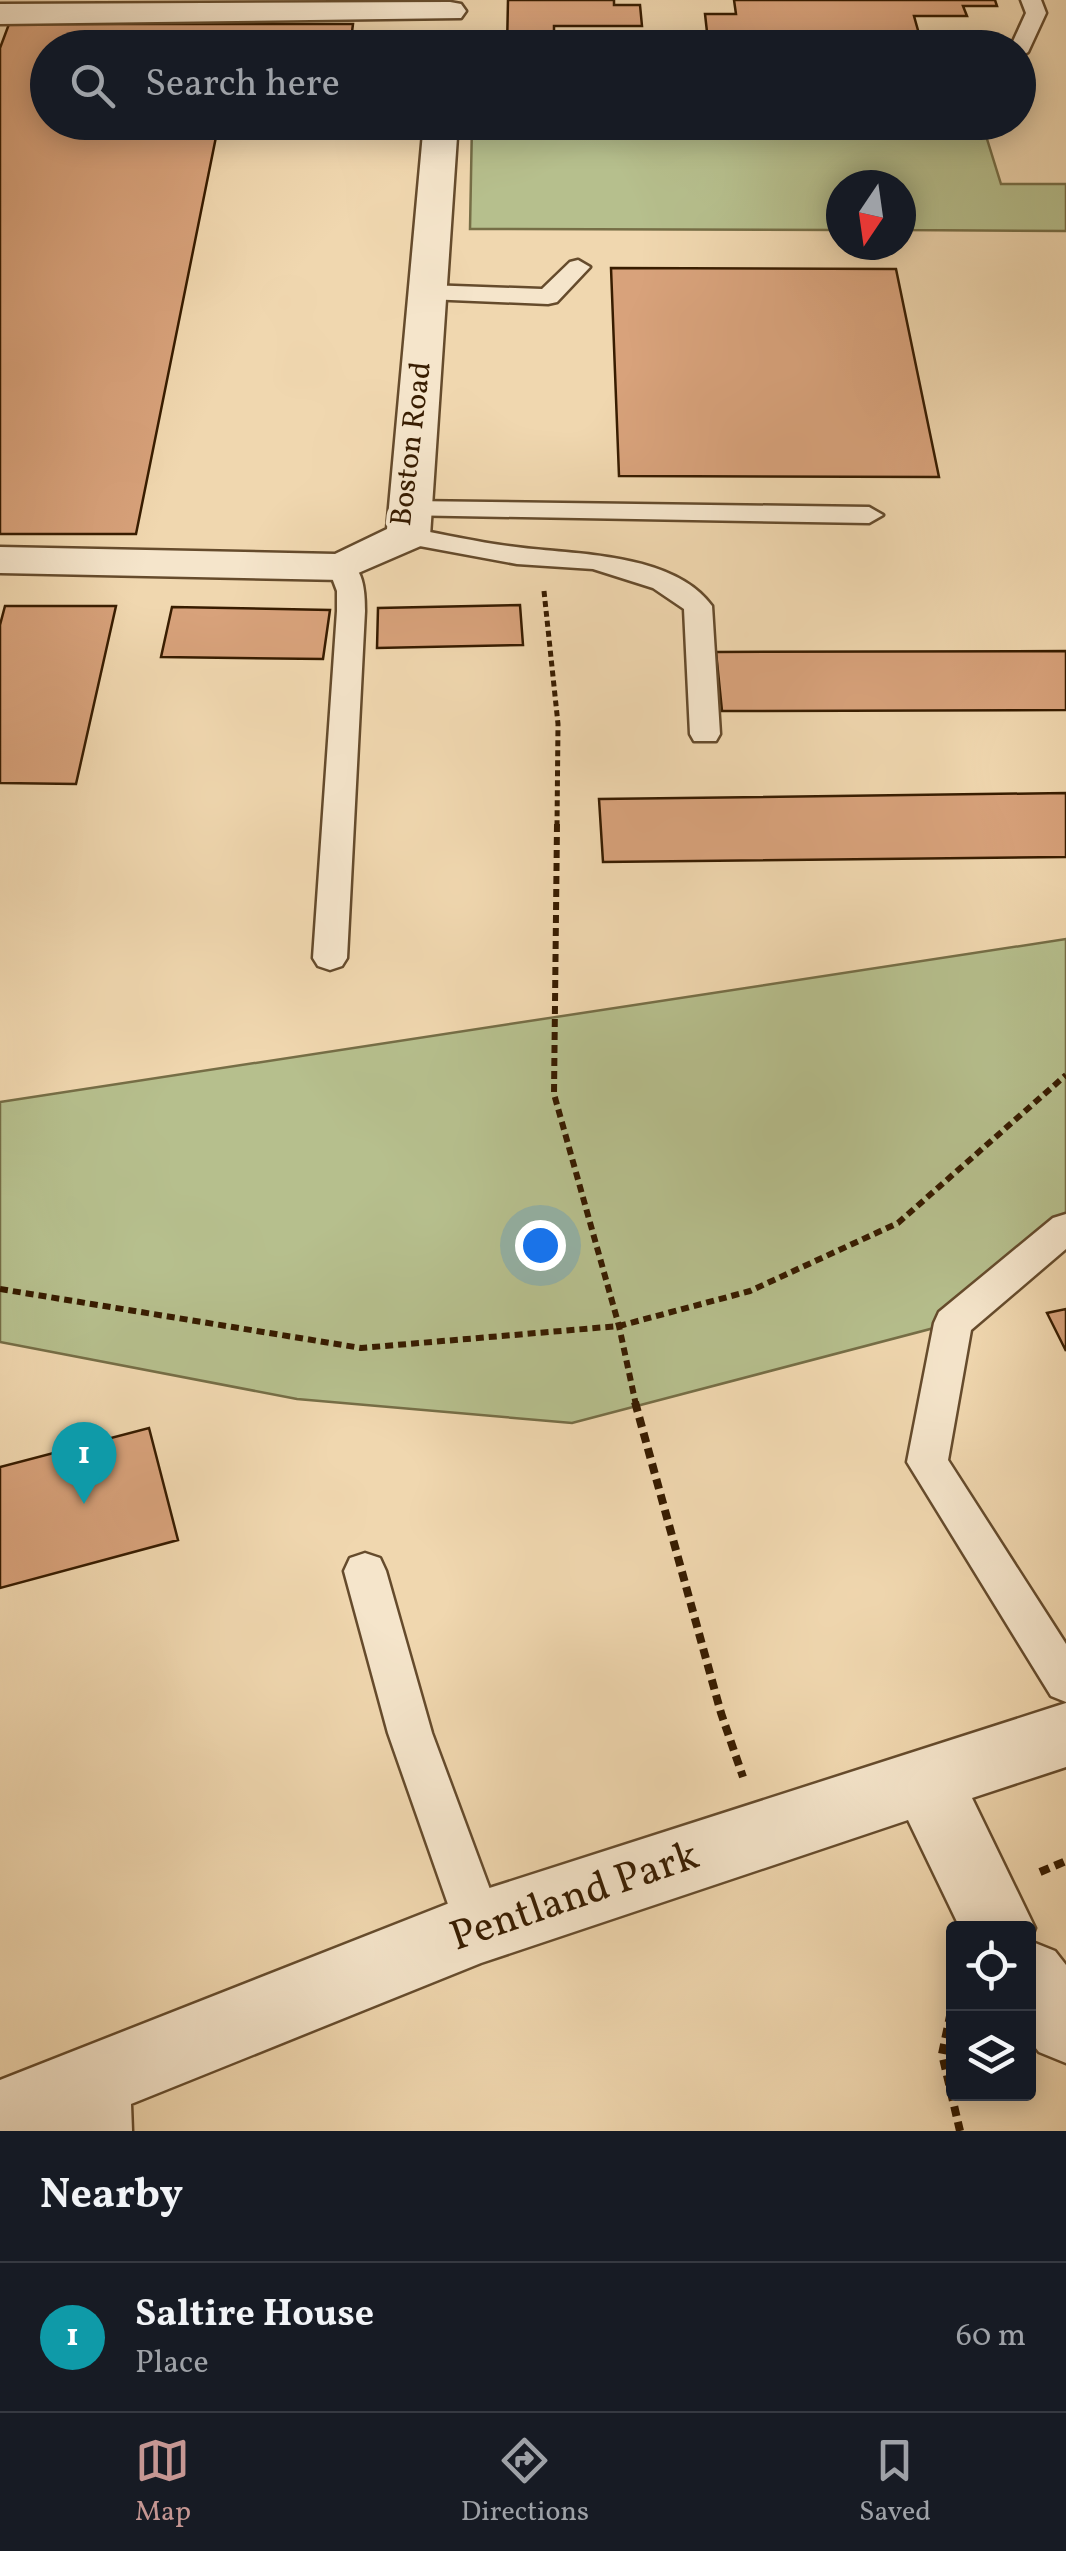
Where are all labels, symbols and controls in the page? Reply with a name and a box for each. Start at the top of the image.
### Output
search box [30,30,1036,140]
icon: search [65,58,120,113]
text: Search here [145,59,340,112]
north arrow [826,170,916,260]
street label: Boston Road [381,359,443,529]
your location [515,1220,566,1271]
pin: 1 [52,1422,116,1504]
street label: Pentland Park [443,1828,707,1968]
map controls [946,1921,1036,2101]
button: locate [946,1921,1036,2011]
button: layers [946,2011,1036,2101]
text: Nearby [40,2167,183,2226]
text: Saltire House [135,2289,374,2342]
text: 1 [66,2315,79,2359]
text: 60 m [956,2315,1026,2359]
text: Place [135,2342,209,2386]
tab: Map [135,2433,191,2532]
tab: Directions [461,2433,589,2532]
tab: Saved [859,2433,931,2532]

